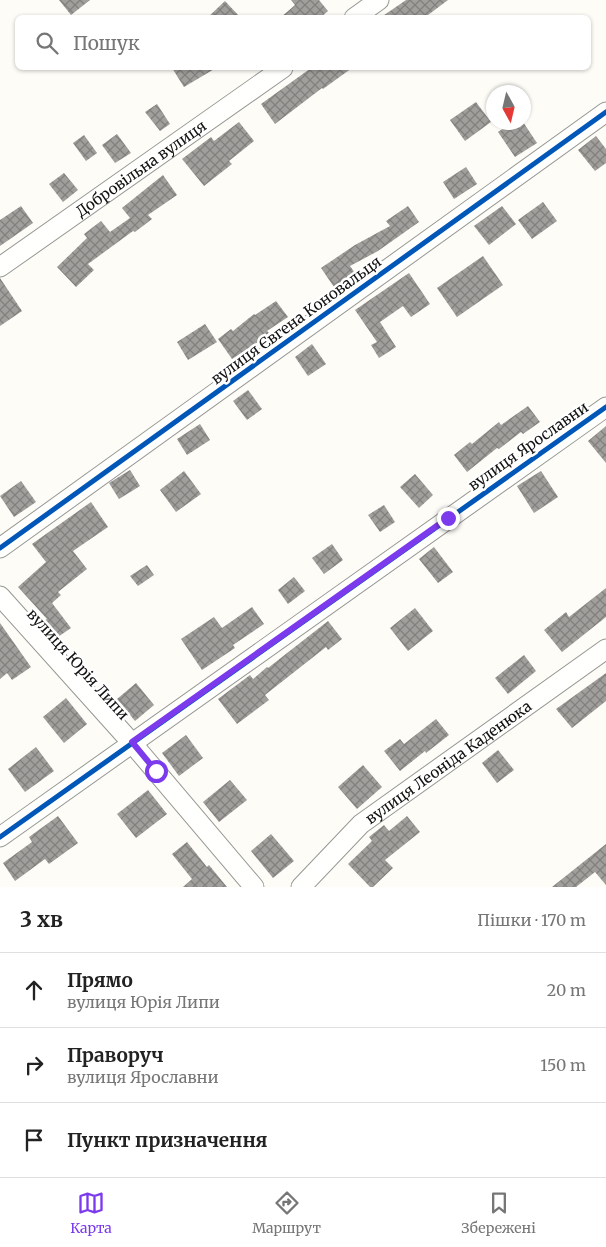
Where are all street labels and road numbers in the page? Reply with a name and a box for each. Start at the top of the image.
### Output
street label: Добровільна вулиця [72,116,210,220]
street label: вулиця Євгена Коновальця [207,252,385,388]
street label: вулиця Ярославни [464,397,592,495]
street label: вулиця Юрія Липи [23,604,133,724]
street label: вулиця Леоніда Каденюка [361,696,535,828]

